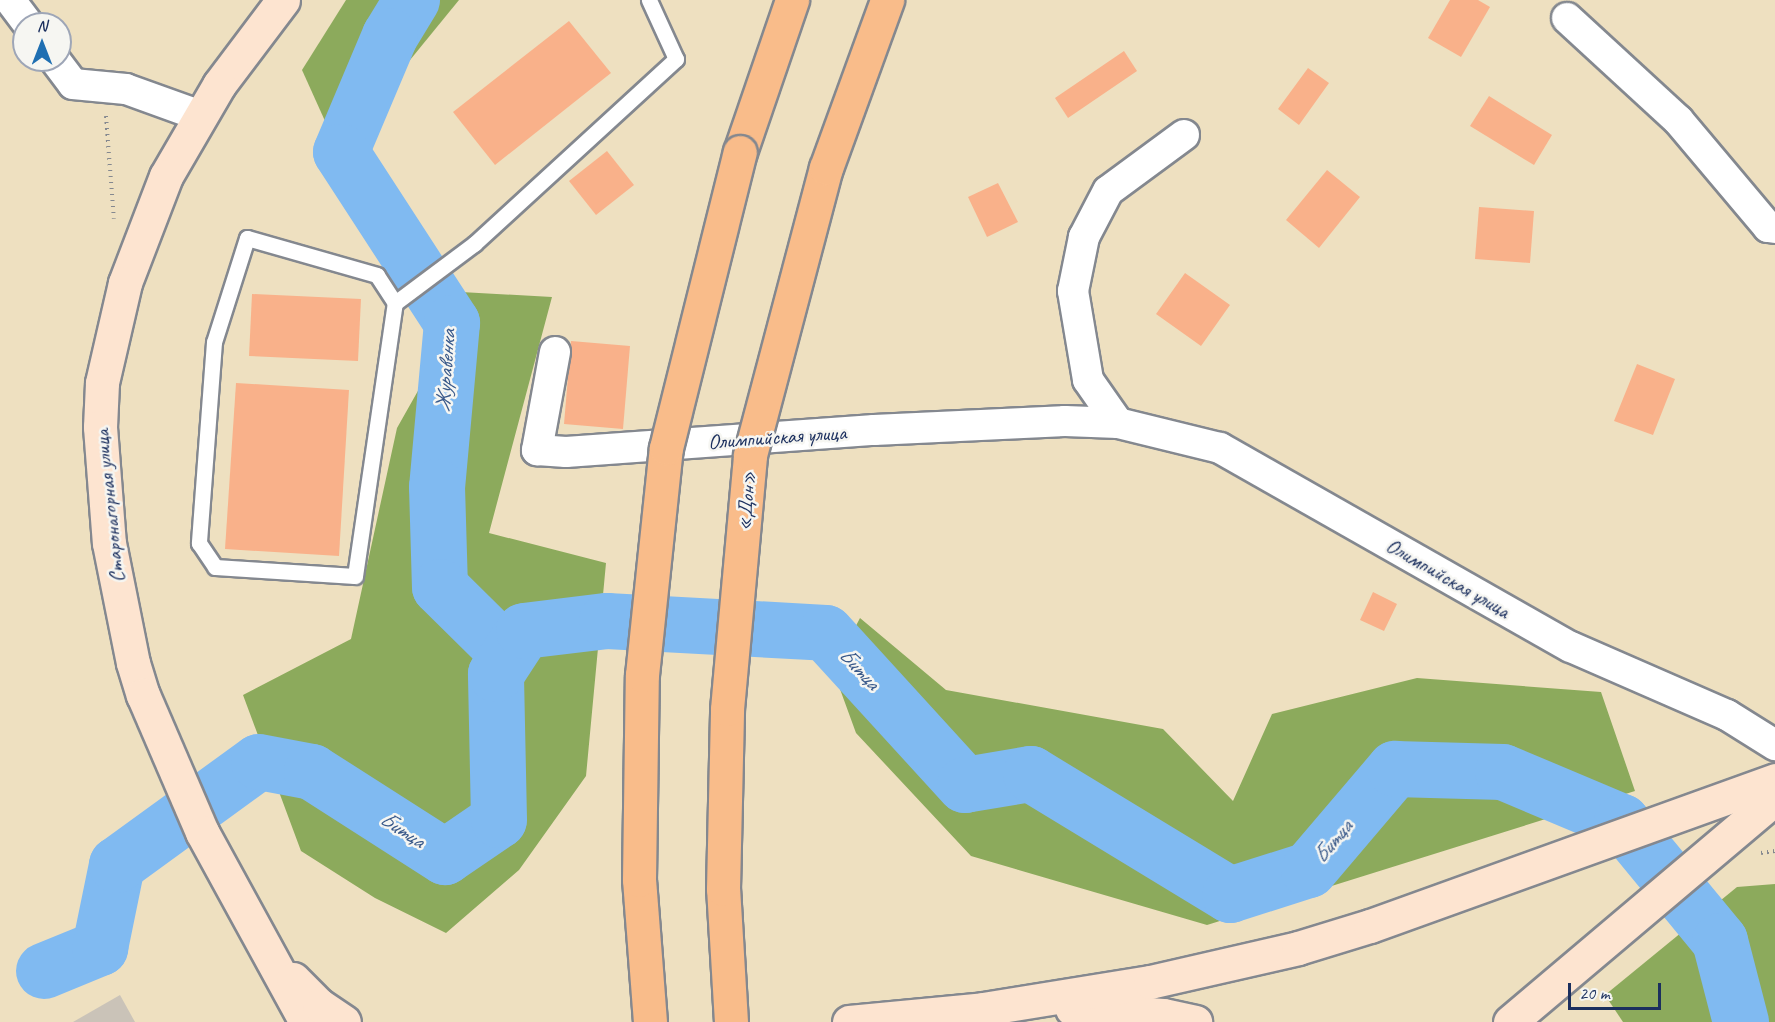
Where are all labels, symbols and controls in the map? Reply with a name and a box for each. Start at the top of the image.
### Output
north arrow [12,12,72,72]
text: N [37,16,47,36]
water label: Журавенка [430,329,462,413]
street label: Олимпийская улица [706,420,848,454]
street label: Старонагорная улица [88,428,130,584]
street label: «Дон» [731,470,761,532]
street label: Олимпийская улица [1381,532,1515,624]
water label: Битца [833,643,885,695]
water label: Битца [375,806,429,854]
water label: Битца [1308,815,1358,869]
scale bar [1571,971,1664,1009]
text: 20 m [1579,982,1610,1004]

